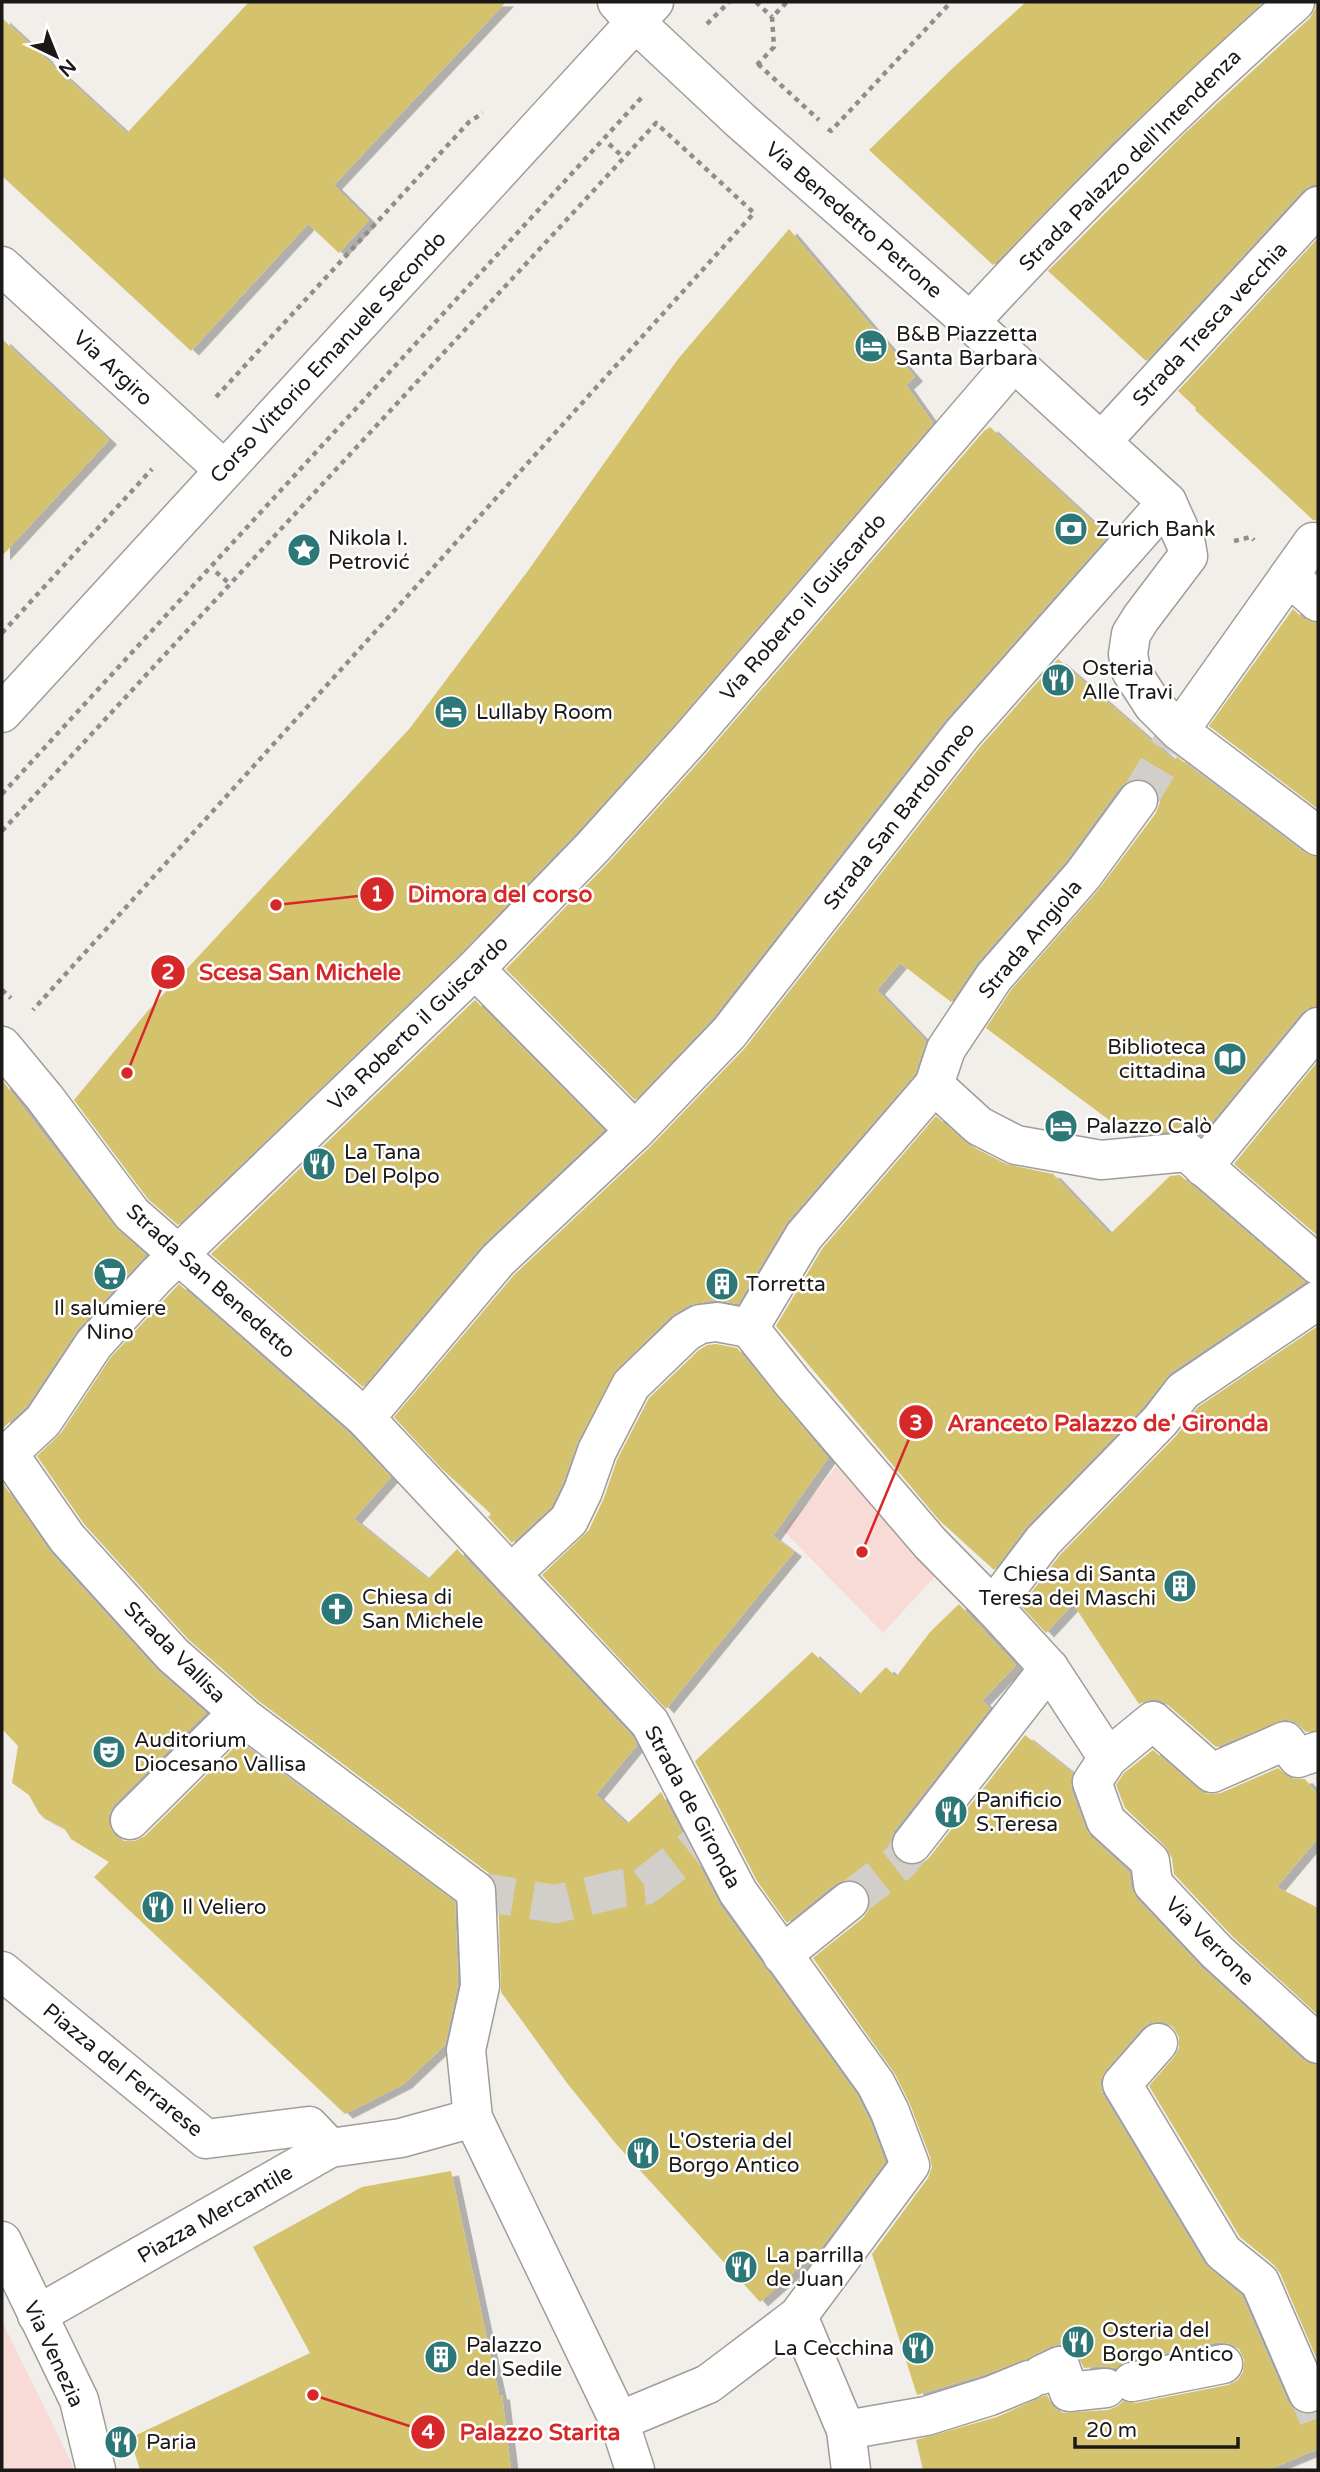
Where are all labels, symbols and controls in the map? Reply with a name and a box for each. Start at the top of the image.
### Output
north arrow [21,21,91,91]
street label: Strada Palazzo dell'Intendenza [1014,44,1247,277]
text: N [54,54,80,81]
street label: Via Benedetto Petrone [760,137,947,304]
street label: Corso Vittorio Emanuele Secondo [205,226,452,488]
street label: Strada Tresca vecchia [1128,237,1293,412]
place label: B&B Piazzetta Santa Barbara [896,322,1038,371]
street label: Via Argiro [68,325,157,411]
hotel icon: B&B Piazzetta Santa Barbara [852,327,890,365]
street label: Via Roberto il Guiscardo [715,508,892,706]
bank icon: Zurich Bank [1052,510,1090,548]
place label: Zurich Bank [1096,517,1216,542]
place label: Nikola I. Petrović [328,526,410,575]
place icon: Nikola I. Petrović [285,531,323,569]
place label: Osteria Alle Travi [1082,656,1173,705]
restaurant icon: Osteria Alle Travi [1039,661,1077,699]
hotel icon: Lullaby Room [432,693,470,731]
place label: Lullaby Room [476,700,613,725]
street label: Strada San Bartolomeo [818,718,980,915]
callout: Dimora del corso [359,872,607,916]
street label: Strada Angiola [973,875,1087,1004]
text: Dimora del corso [408,881,592,909]
text: 1 [370,882,384,907]
street label: Via Roberto il Guiscardo [323,931,514,1116]
callout: Scesa San Michele [150,950,415,994]
text: Scesa San Michele [199,959,401,987]
text: 2 [161,960,175,985]
place label: Biblioteca cittadina [1107,1035,1206,1084]
library icon: Biblioteca cittadina [1211,1040,1249,1078]
hotel icon: Palazzo Calò [1042,1107,1080,1145]
place label: Palazzo Calò [1086,1114,1212,1139]
place label: La Tana Del Polpo [344,1140,440,1189]
restaurant icon: La Tana Del Polpo [300,1145,338,1183]
street label: Strada San Benedetto [121,1199,300,1364]
supermarket icon: Il salumiere Nino [91,1255,129,1293]
building icon: Torretta [703,1265,741,1303]
place label: Torretta [746,1272,826,1297]
place label: Il salumiere Nino [54,1296,166,1345]
callout: Aranceto Palazzo de' Gironda [898,1400,1283,1444]
text: Aranceto Palazzo de' Gironda [947,1410,1269,1438]
text: 3 [909,1411,923,1436]
place label: Chiesa di Santa Teresa dei Maschi [979,1562,1156,1611]
building icon: Chiesa di Santa Teresa dei Maschi [1161,1567,1199,1605]
place label: Chiesa di San Michele [362,1585,483,1634]
church icon: Chiesa di San Michele [318,1590,356,1628]
street label: Strada Vallisa [119,1596,231,1708]
street label: Strada de Gironda [639,1721,746,1893]
place label: Auditorium Diocesano Vallisa [134,1728,306,1777]
theatre icon: Auditorium Diocesano Vallisa [90,1733,128,1771]
place label: Panificio S.Teresa [976,1788,1062,1837]
restaurant icon: Panificio S.Teresa [932,1793,970,1831]
restaurant icon: Il Veliero [139,1888,177,1926]
street label: Via Verrone [1160,1892,1259,1991]
place label: Il Veliero [182,1895,267,1920]
street label: Piazza del Ferrarese [38,1998,208,2143]
place label: L'Osteria del Borgo Antico [668,2129,800,2178]
restaurant icon: L'Osteria del Borgo Antico [624,2134,662,2172]
street label: Piazza Mercantile [133,2160,297,2269]
place label: La parrilla de Juan [766,2243,864,2292]
restaurant icon: La parrilla de Juan [722,2248,760,2286]
street label: Via Venezia [18,2297,89,2411]
place label: Osteria del Borgo Antico [1102,2318,1234,2367]
restaurant icon: Osteria del Borgo Antico [1059,2323,1097,2361]
restaurant icon: La Cecchina [899,2329,937,2367]
place label: Palazzo del Sedile [466,2333,562,2382]
place label: La Cecchina [774,2336,894,2361]
building icon: Palazzo del Sedile [422,2338,460,2376]
scale bar [1075,2406,1238,2450]
callout: Palazzo Starita [410,2410,634,2454]
text: 20 m [1086,2418,1137,2443]
text: Palazzo Starita [460,2419,620,2447]
text: 4 [421,2420,435,2445]
restaurant icon: Paria [102,2423,140,2461]
place label: Paria [146,2430,196,2455]

